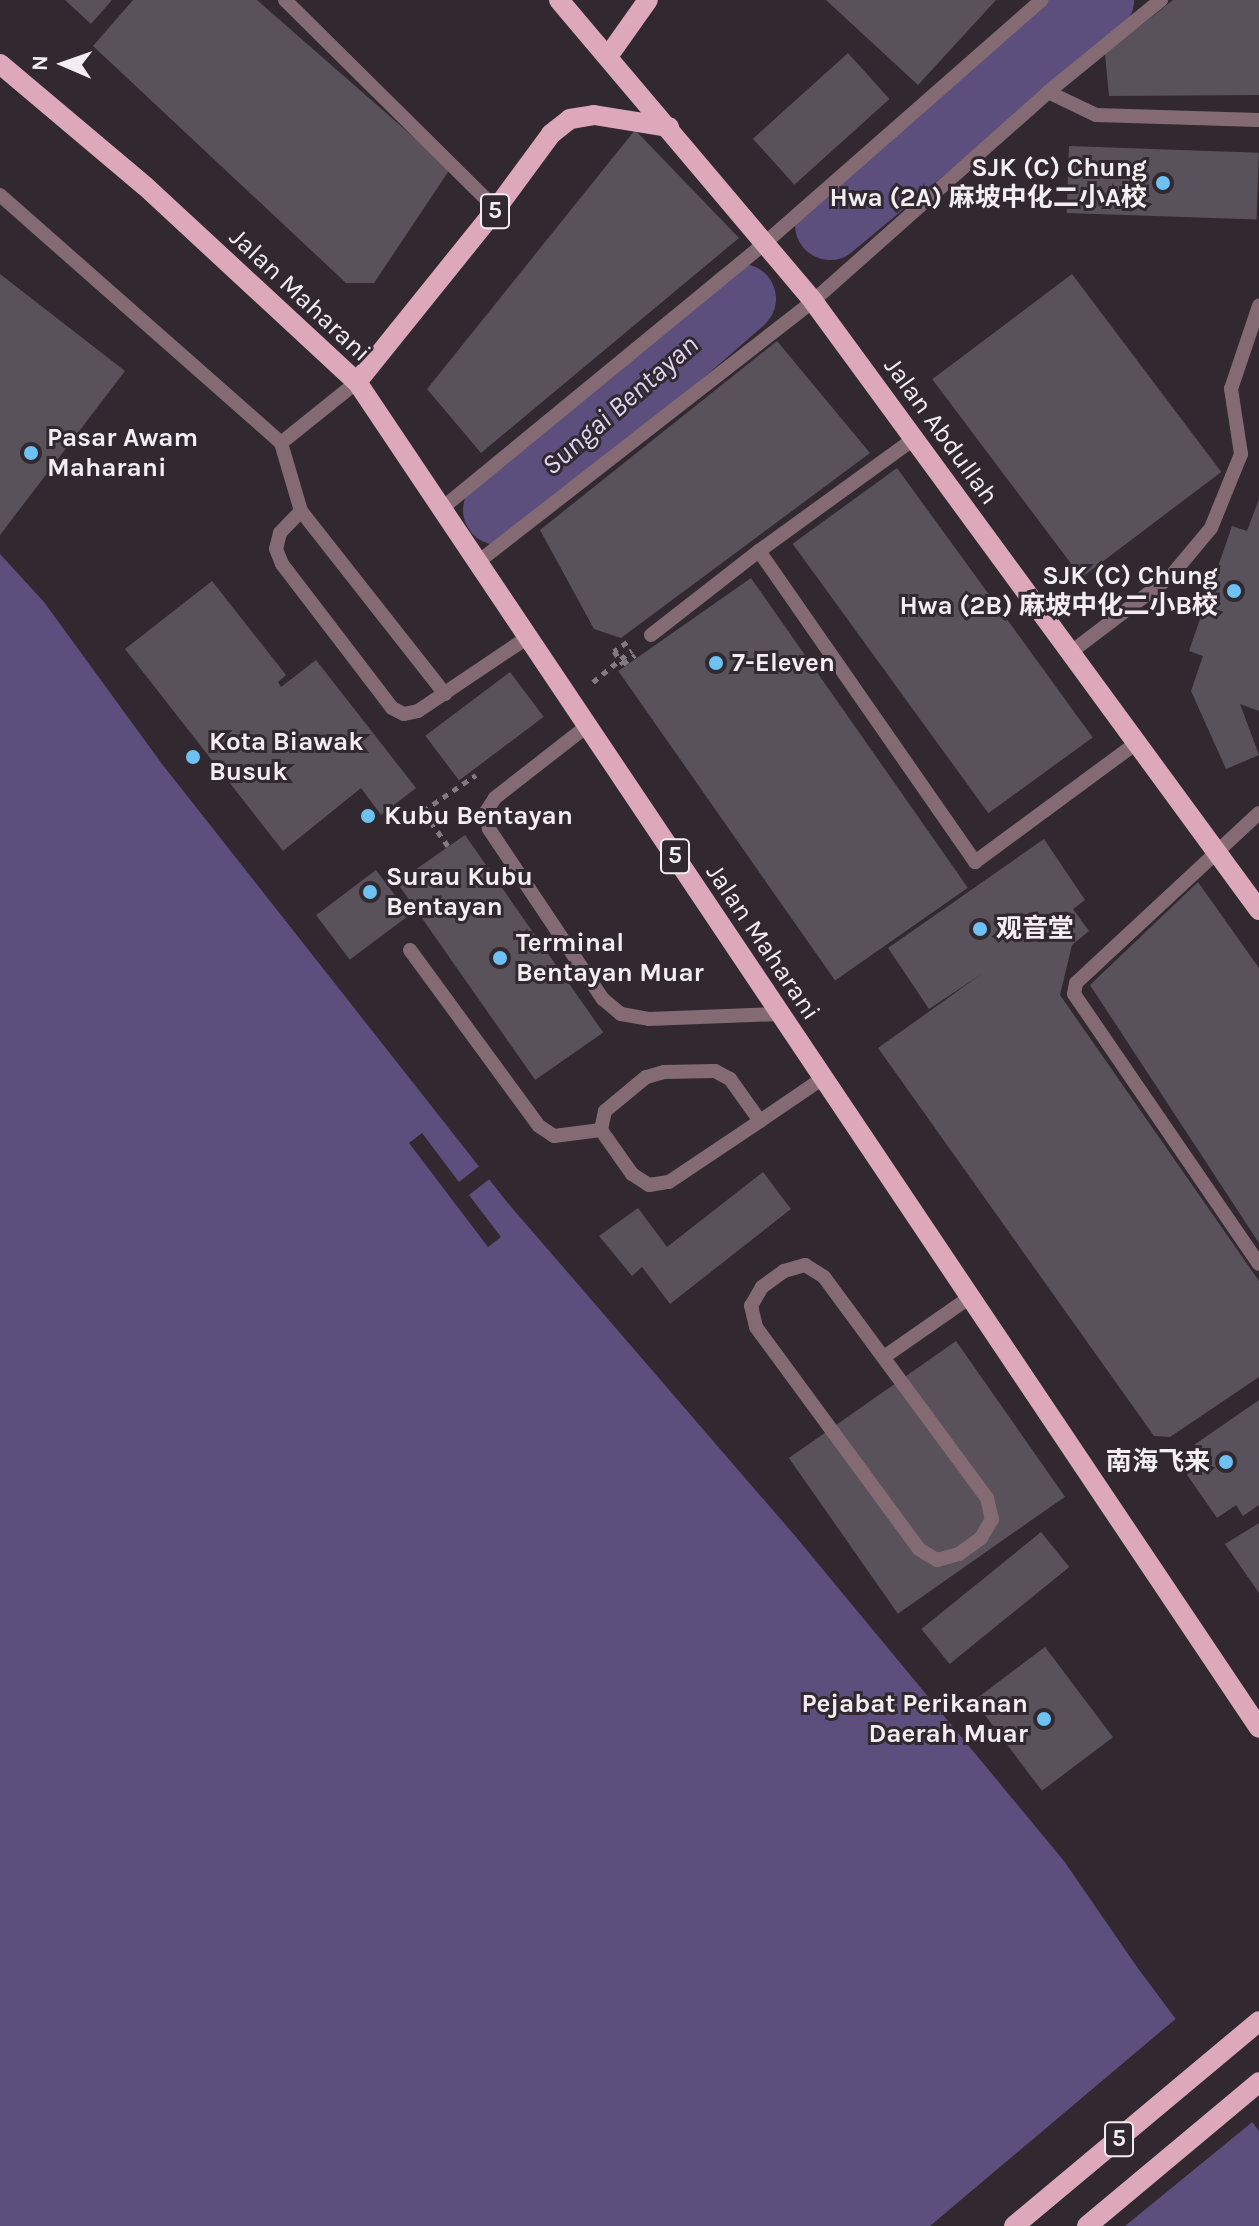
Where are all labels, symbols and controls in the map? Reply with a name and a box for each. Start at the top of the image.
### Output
north arrow [24,24,104,104]
text: N [27,55,53,72]
place label: SJK (C) Chung Hwa (2A) 麻坡中化二小A校 [830,152,1147,214]
marker: SJK (C) Chung Hwa (2A) 麻坡中化二小A校 [1154,174,1172,192]
road number: 5 [479,191,511,231]
street label: Jalan Maharani [223,222,377,368]
water label: Sungai Bentayan [535,328,705,482]
street label: Jalan Abdullah [877,351,1005,511]
place label: Pasar Awam Maharani [47,422,198,484]
marker: Pasar Awam Maharani [22,444,40,462]
place label: SJK (C) Chung Hwa (2B) 麻坡中化二小B校 [899,560,1218,622]
marker: SJK (C) Chung Hwa (2B) 麻坡中化二小B校 [1225,582,1243,600]
place label: 7-Eleven [732,647,835,679]
marker: 7-Eleven [707,654,725,672]
place label: Kota Biawak Busuk [209,726,364,788]
marker: Kota Biawak Busuk [184,748,202,766]
place label: Kubu Bentayan [384,800,573,832]
marker: Kubu Bentayan [359,807,377,825]
road number: 5 [659,836,691,876]
street label: Jalan Maharani [699,858,827,1026]
place label: Surau Kubu Bentayan [386,861,533,922]
marker: Surau Kubu Bentayan [361,883,379,901]
place label: 观音堂 [996,913,1074,945]
marker: 观音堂 [971,920,989,938]
place label: Terminal Bentayan Muar [516,927,704,988]
marker: Terminal Bentayan Muar [491,949,509,967]
place label: 南海飞来 [1106,1446,1210,1478]
marker: 南海飞来 [1217,1453,1235,1471]
place label: Pejabat Perikanan Daerah Muar [801,1688,1028,1750]
marker: Pejabat Perikanan Daerah Muar [1035,1710,1053,1728]
road number: 5 [1103,2119,1135,2159]

